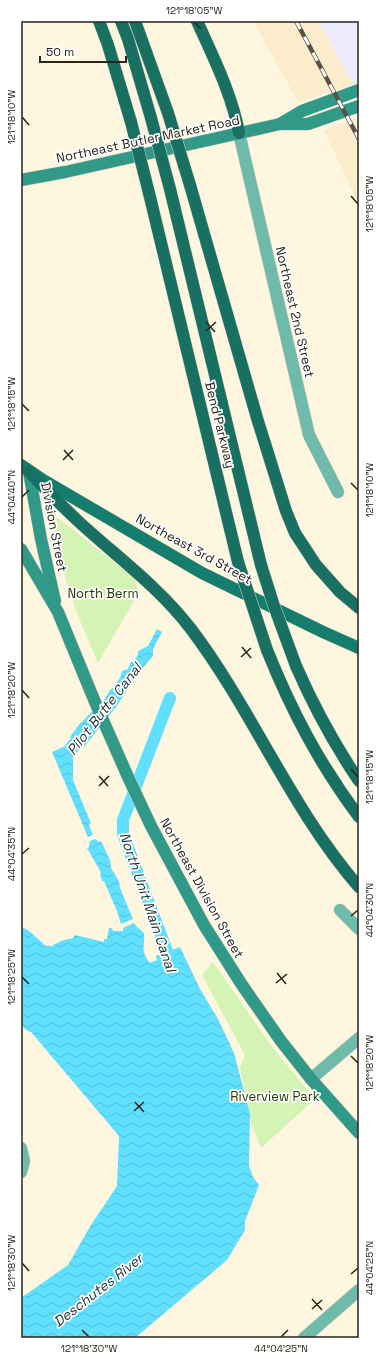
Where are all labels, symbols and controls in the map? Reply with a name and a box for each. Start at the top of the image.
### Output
text: 121°18'05"W [166,4,223,17]
scale bar [40,38,126,64]
text: 50 m [46,44,74,60]
text: 121°18'10"W [5,89,18,144]
street label: Northeast Butler Market Road [55,111,241,167]
text: 121°18'05"W [363,175,376,232]
street label: Northeast 2nd Street [272,245,318,379]
text: 121°18'15"W [5,377,18,431]
street label: Bend Parkway [201,380,239,470]
text: 121°18'10"W [363,462,376,517]
text: 44°04'40"N [5,470,18,524]
street label: Division Street [37,481,71,573]
street label: Northeast 3rd Street [133,510,255,588]
park label: North Berm [67,585,139,602]
water label: Pilot Butte Canal [63,658,146,758]
text: 121°18'20"W [5,661,18,718]
text: 121°18'15"W [363,750,376,804]
street label: Northeast Division Street [156,815,248,961]
text: 44°04'35"N [5,827,18,881]
water label: North Unit Main Canal [116,830,181,975]
text: 44°04'30"N [363,883,376,937]
text: 121°18'25"W [5,949,18,1005]
text: 121°18'20"W [363,1034,376,1091]
park label: Riverview Park [230,1088,320,1105]
text: 121°18'30"W [5,1234,18,1291]
text: 44°04'25"N [363,1241,376,1295]
water label: Deschutes River [50,1248,148,1331]
text: 121°18'30"W [61,1342,118,1355]
text: 44°04'25"N [254,1342,308,1355]

